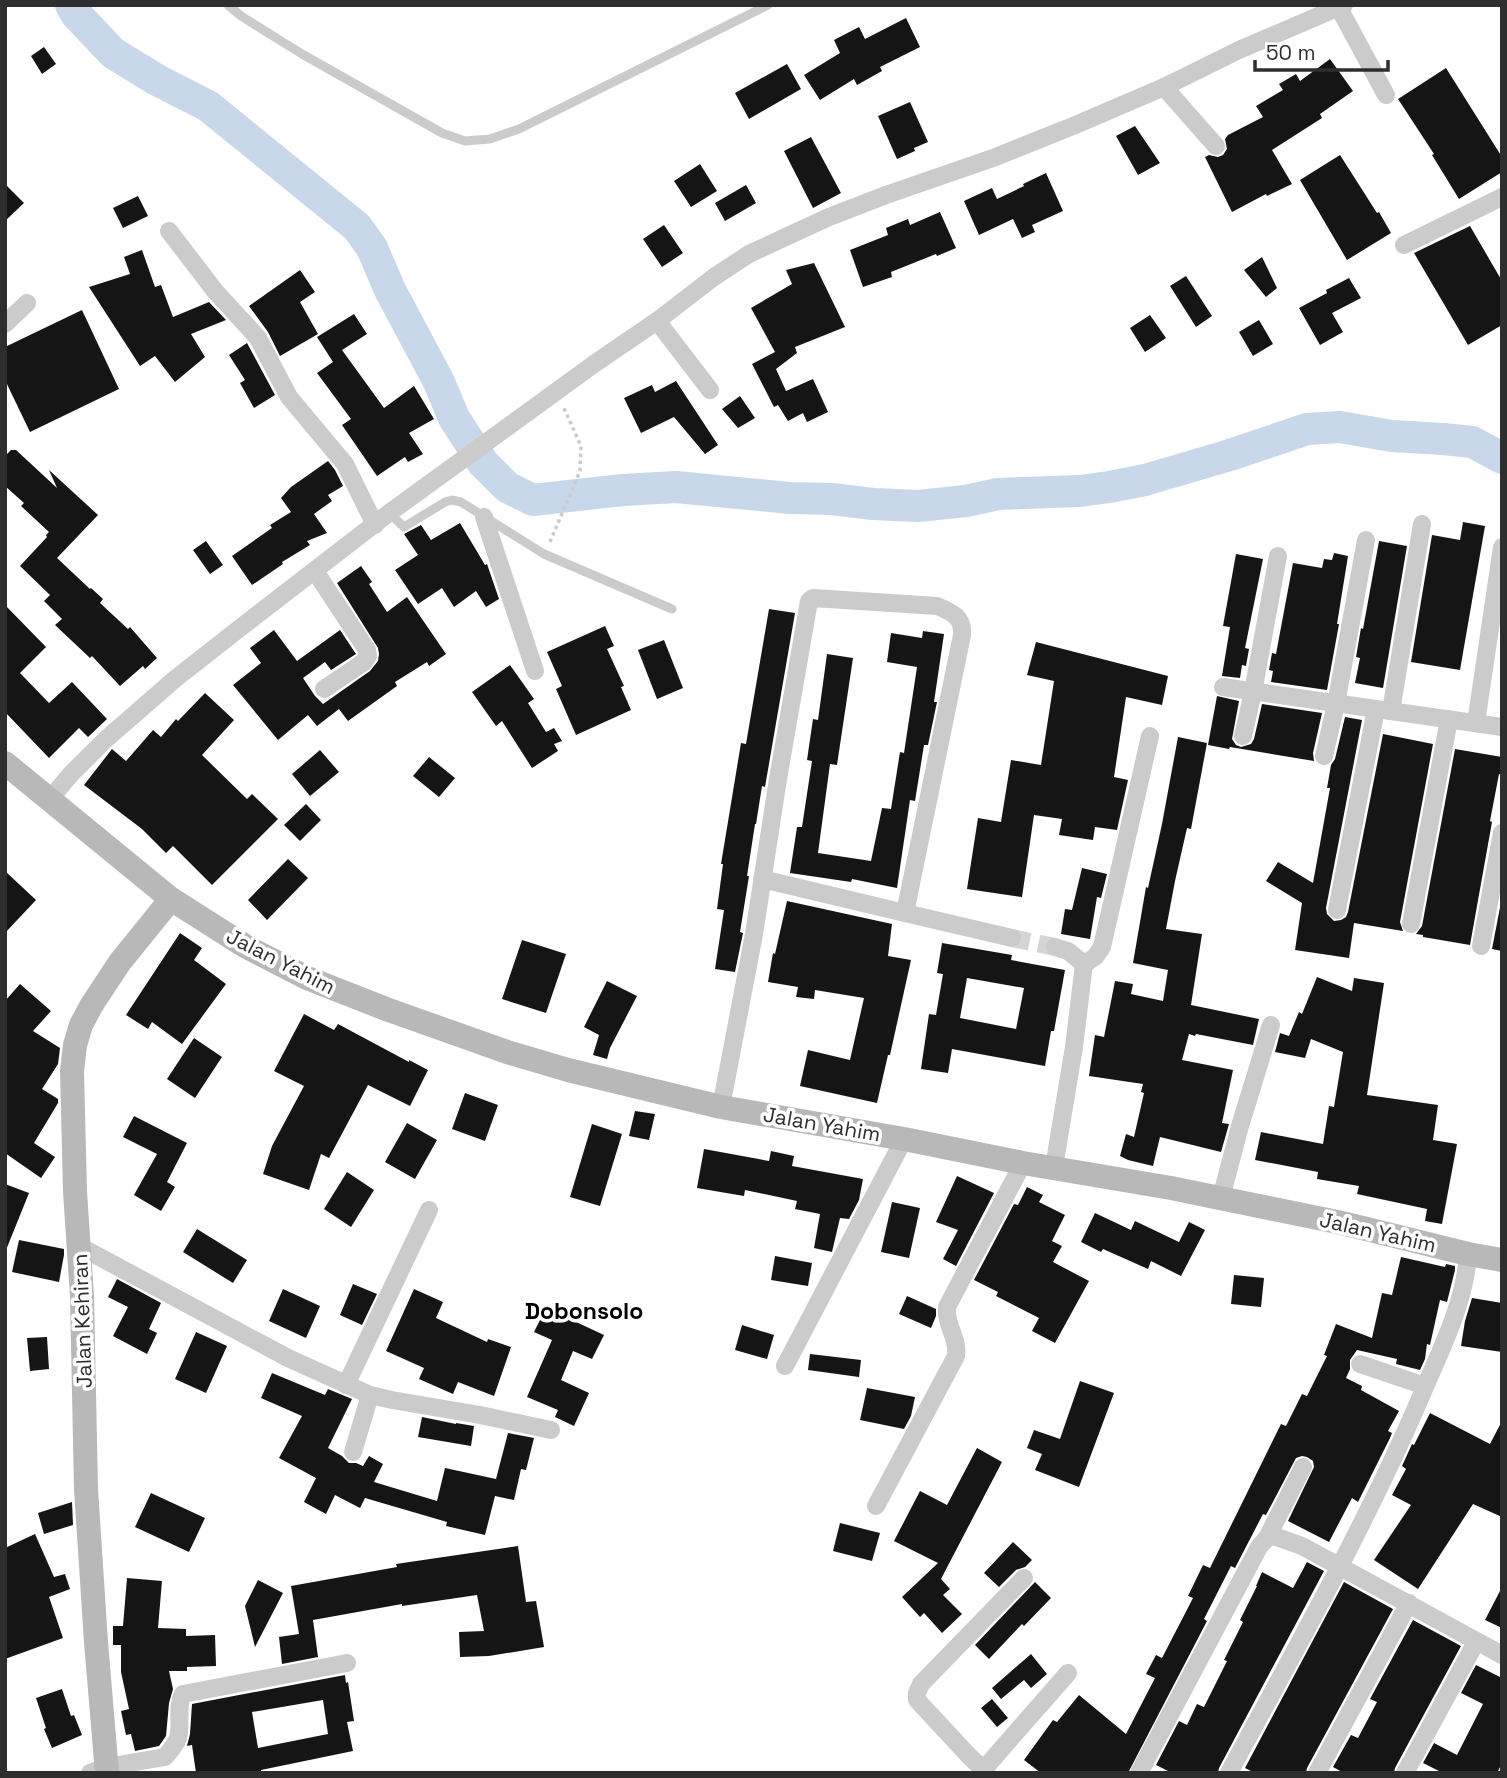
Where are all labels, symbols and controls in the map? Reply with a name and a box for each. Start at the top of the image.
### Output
scale bar [1255,28,1388,72]
text: 50 m [1266,39,1316,66]
street label: Jalan Yahim [222,922,340,1000]
street label: Jalan Yahim [761,1100,883,1148]
street label: Jalan Yahim [1317,1206,1439,1258]
street label: Jalan Kehiran [66,1253,98,1389]
district label: Dobonsolo [525,1296,643,1326]

